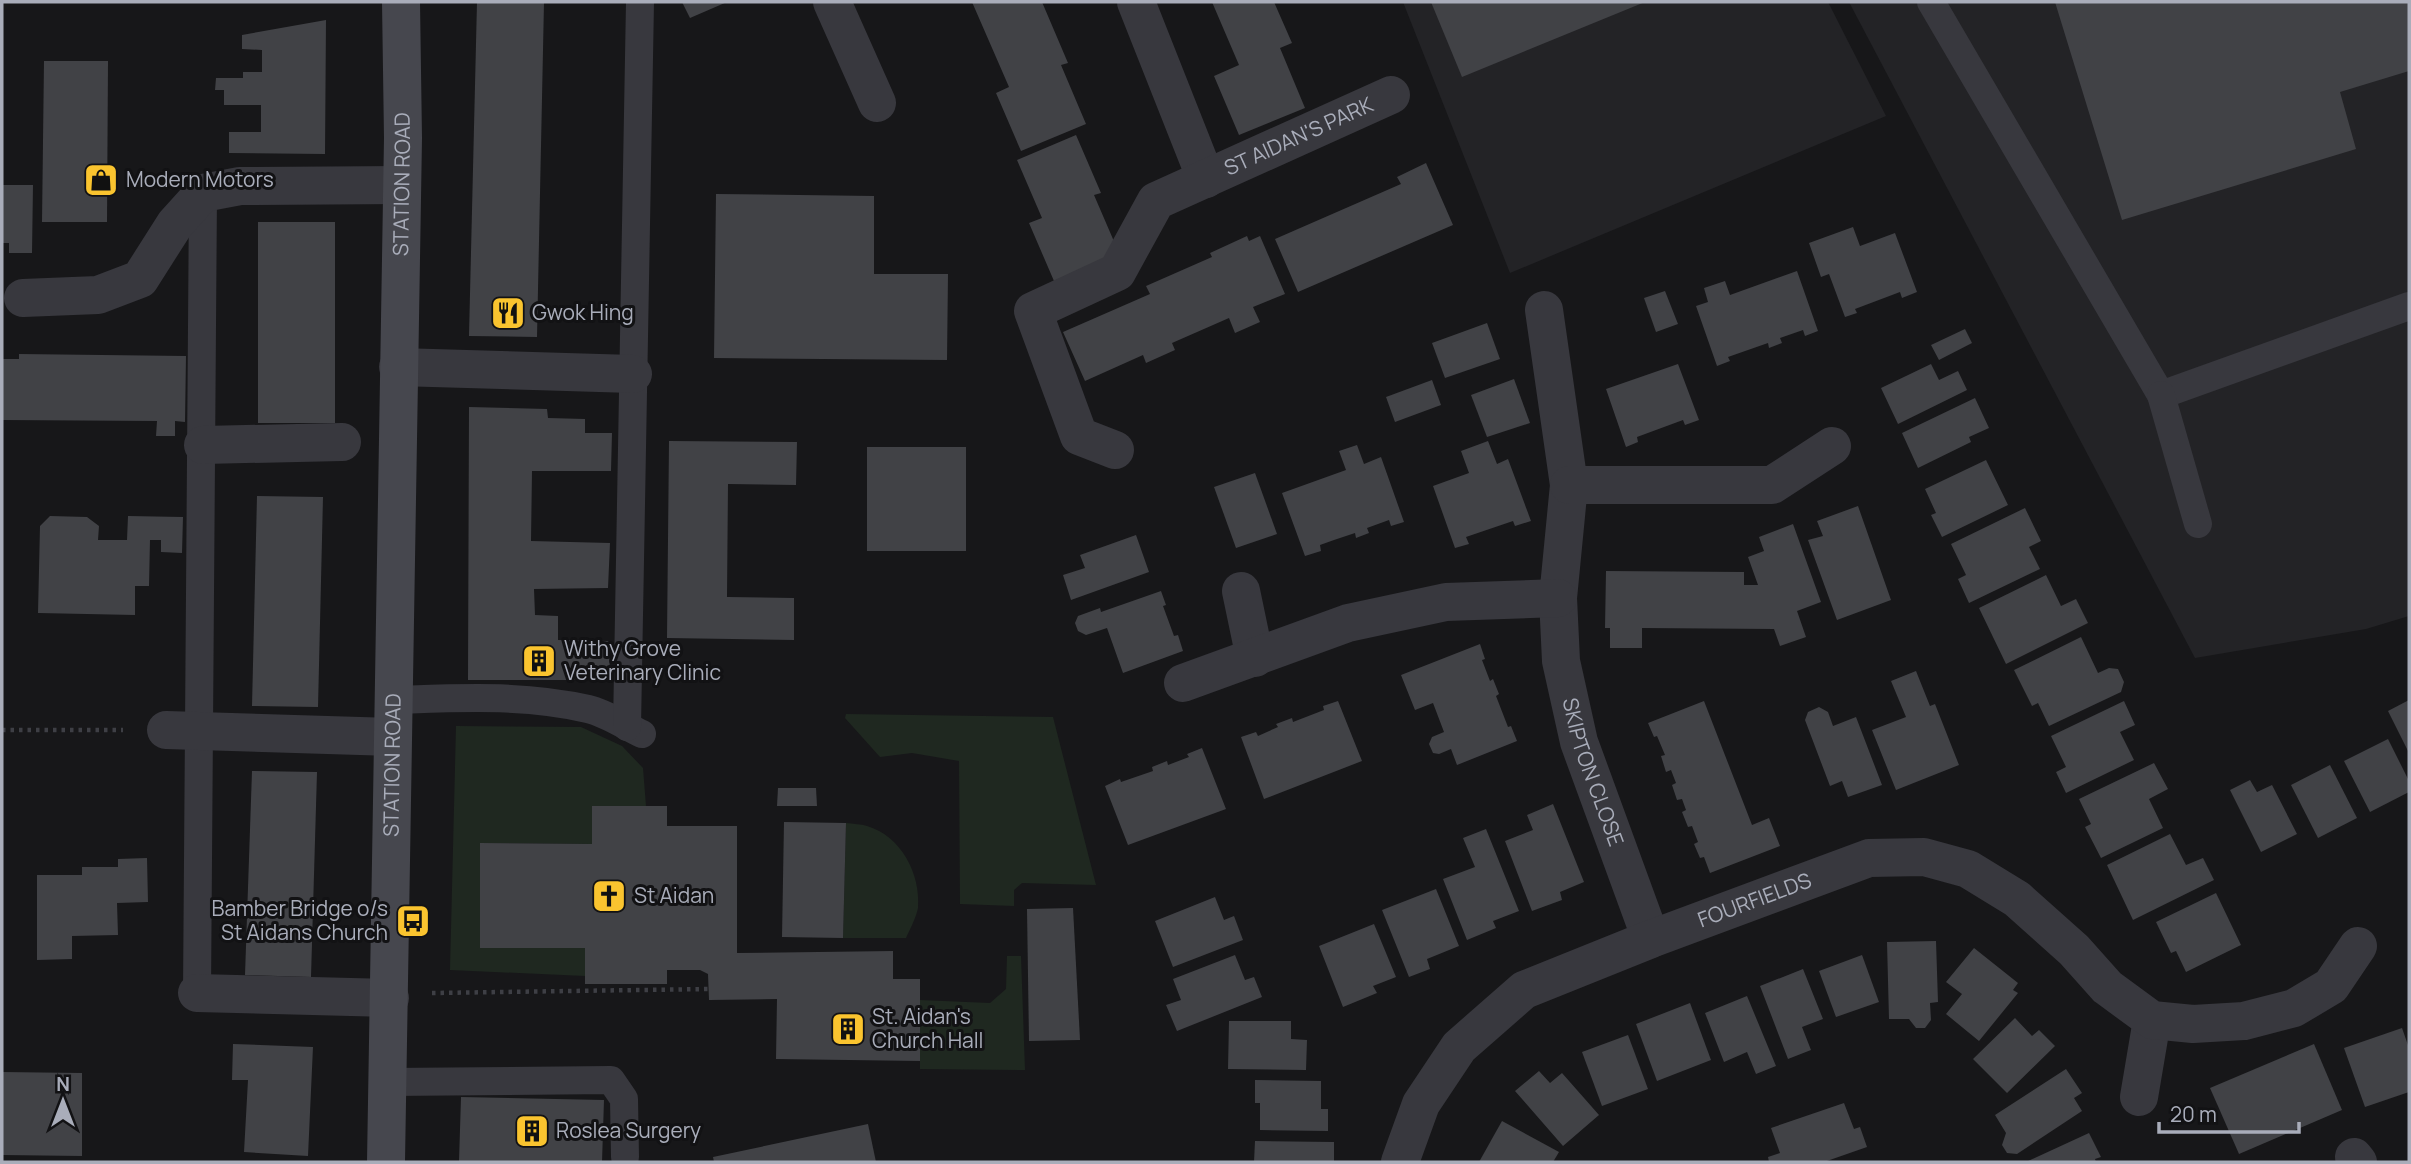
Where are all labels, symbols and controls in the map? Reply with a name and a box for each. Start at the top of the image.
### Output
street label: ST AIDAN'S PARK [1219,90,1378,181]
street label: STATION ROAD [386,112,416,256]
shop icon: Modern Motors [82,161,120,199]
place label: Modern Motors [126,165,274,193]
restaurant icon: Gwok Hing [489,294,527,332]
place label: Gwok Hing [532,298,634,326]
place label: Withy Grove Veterinary Clinic [564,634,721,686]
building icon: Withy Grove Veterinary Clinic [520,642,558,680]
street label: STATION ROAD [376,693,407,837]
street label: SKIPTON CLOSE [1557,695,1631,850]
street label: FOURFIELDS [1694,866,1815,933]
church icon: St Aidan [590,877,628,915]
place label: St Aidan [634,881,714,909]
place label: Bamber Bridge o/s St Aidans Church [212,894,388,946]
bus stop icon: Bamber Bridge o/s St Aidans Church [394,902,432,940]
place label: St. Aidan's Church Hall [872,1002,983,1054]
building icon: St. Aidan's Church Hall [829,1010,867,1048]
north arrow [28,1066,98,1136]
text: N [56,1071,70,1097]
scale bar [2159,1090,2299,1134]
text: 20 m [2170,1100,2217,1128]
building icon: Roslea Surgery [513,1112,551,1150]
place label: Roslea Surgery [556,1116,701,1144]

